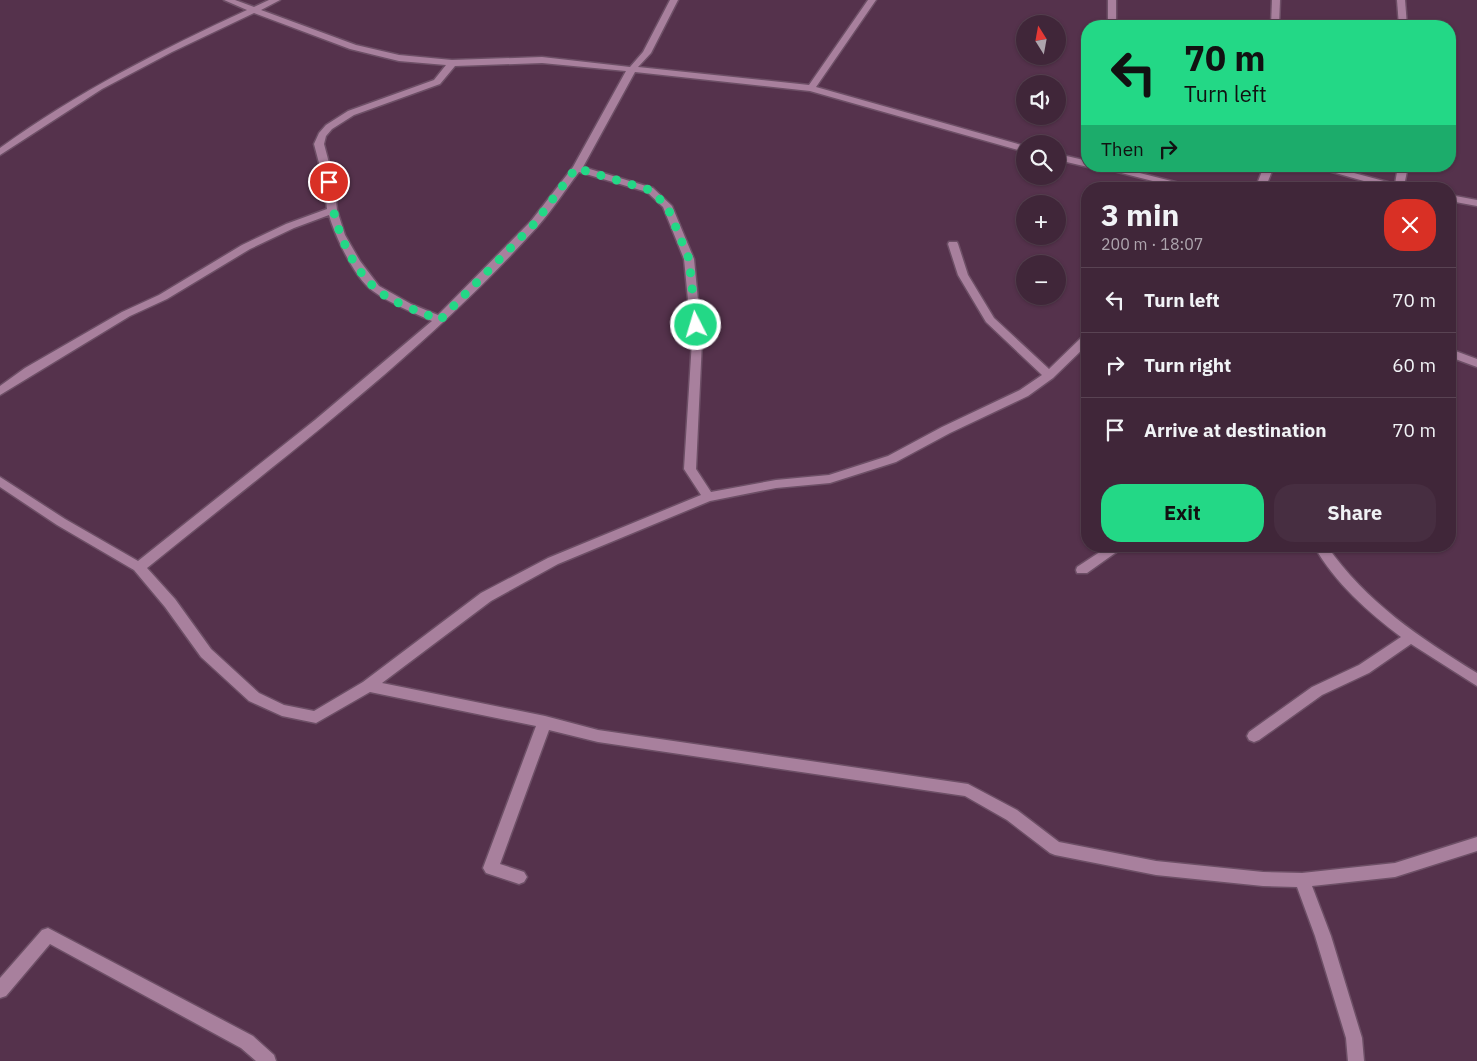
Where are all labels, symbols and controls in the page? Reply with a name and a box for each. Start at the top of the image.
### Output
north arrow [1016,15,1066,65]
map controls [1016,15,1066,305]
text: 70 m [1184,35,1266,81]
icon: left [1101,40,1166,105]
button: sound [1016,75,1066,125]
text: Turn left [1184,79,1267,108]
button: search [1016,135,1066,185]
icon: right [1154,135,1182,163]
text: Then [1101,137,1144,161]
pin [308,161,350,203]
icon: arrive [315,168,343,196]
button: + [1016,195,1066,245]
text: 3 min [1101,195,1179,234]
button: close [1384,199,1436,251]
text: 200 m · 18:07 [1101,234,1203,254]
button: − [1016,255,1066,305]
icon: left [1101,286,1129,314]
text: Turn left [1144,288,1220,312]
text: 70 m [1392,288,1436,312]
position arrow [669,298,721,350]
icon: right [1101,351,1129,379]
text: Turn right [1144,353,1231,377]
text: 60 m [1392,353,1436,377]
icon: arrive [1101,416,1129,444]
text: Arrive at destination [1144,418,1327,442]
text: 70 m [1392,418,1436,442]
button: Exit [1101,484,1264,542]
button: Share [1274,484,1436,542]

